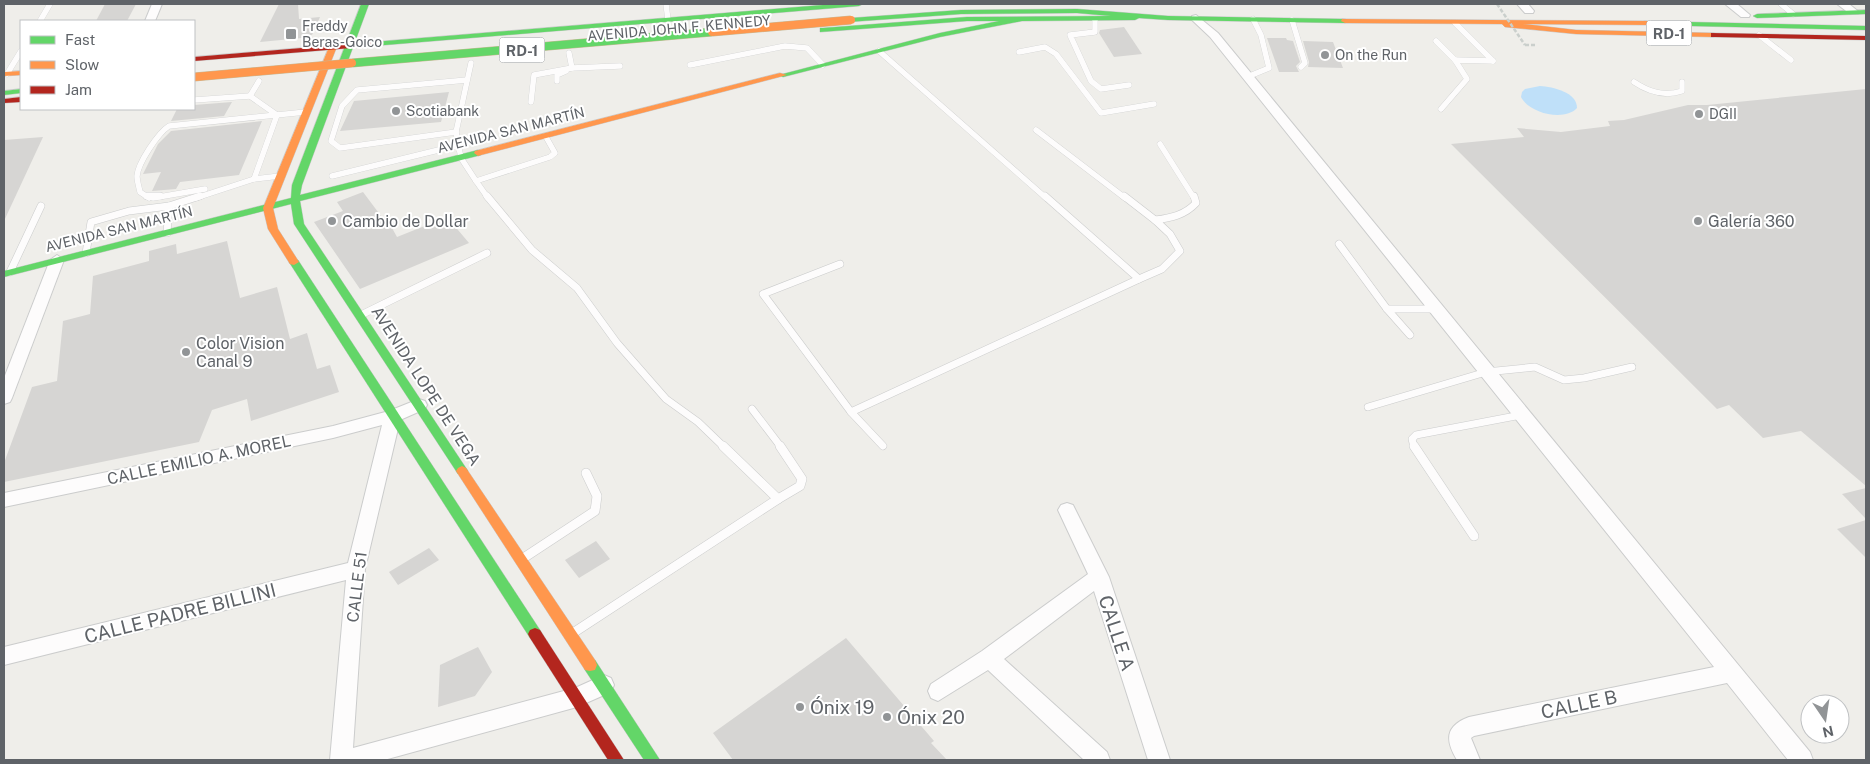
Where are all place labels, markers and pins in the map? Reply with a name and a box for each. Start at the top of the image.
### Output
place label: Freddy Beras-Goico [302,18,382,50]
marker: Freddy Beras-Goico [284,27,298,41]
place label: On the Run [1335,47,1407,63]
marker: On the Run [1319,49,1331,61]
place label: Scotiabank [406,103,479,119]
marker: Scotiabank [390,105,402,117]
place label: DGII [1709,106,1737,122]
marker: DGII [1693,108,1705,120]
place label: Cambio de Dollar [342,212,469,231]
place label: Galería 360 [1708,212,1795,231]
marker: Cambio de Dollar [326,215,338,227]
marker: Galería 360 [1692,215,1704,227]
place label: Color Vision Canal 9 [196,334,284,371]
marker: Color Vision Canal 9 [180,346,192,358]
place label: Ónix 19 [810,696,874,718]
marker: Ónix 19 [794,701,806,713]
place label: Ónix 20 [897,706,965,728]
marker: Ónix 20 [881,711,893,723]

